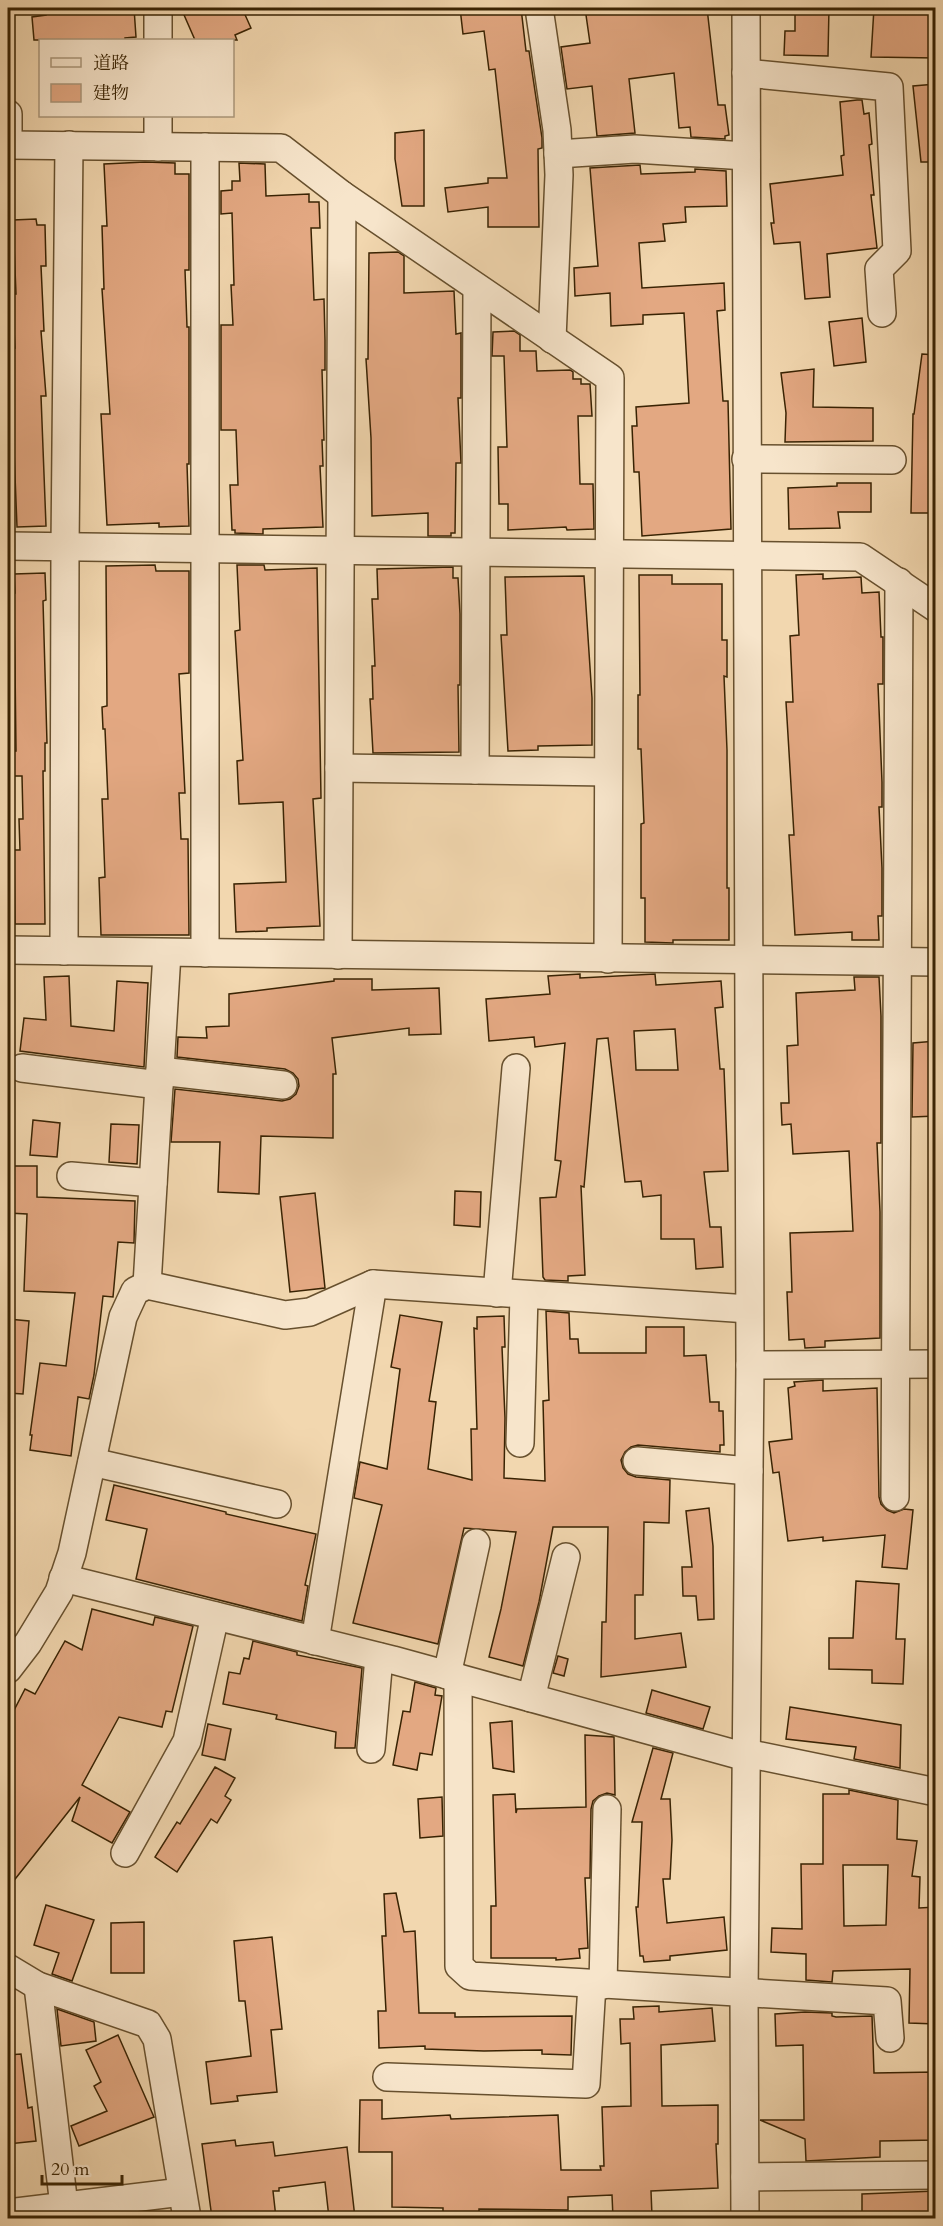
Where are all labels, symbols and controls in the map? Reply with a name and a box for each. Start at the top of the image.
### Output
legend [39,39,234,117]
text: 道路 [93,51,129,76]
text: 建物 [93,81,129,106]
scale bar [42,2148,122,2186]
text: 20 m [51,2157,90,2182]

